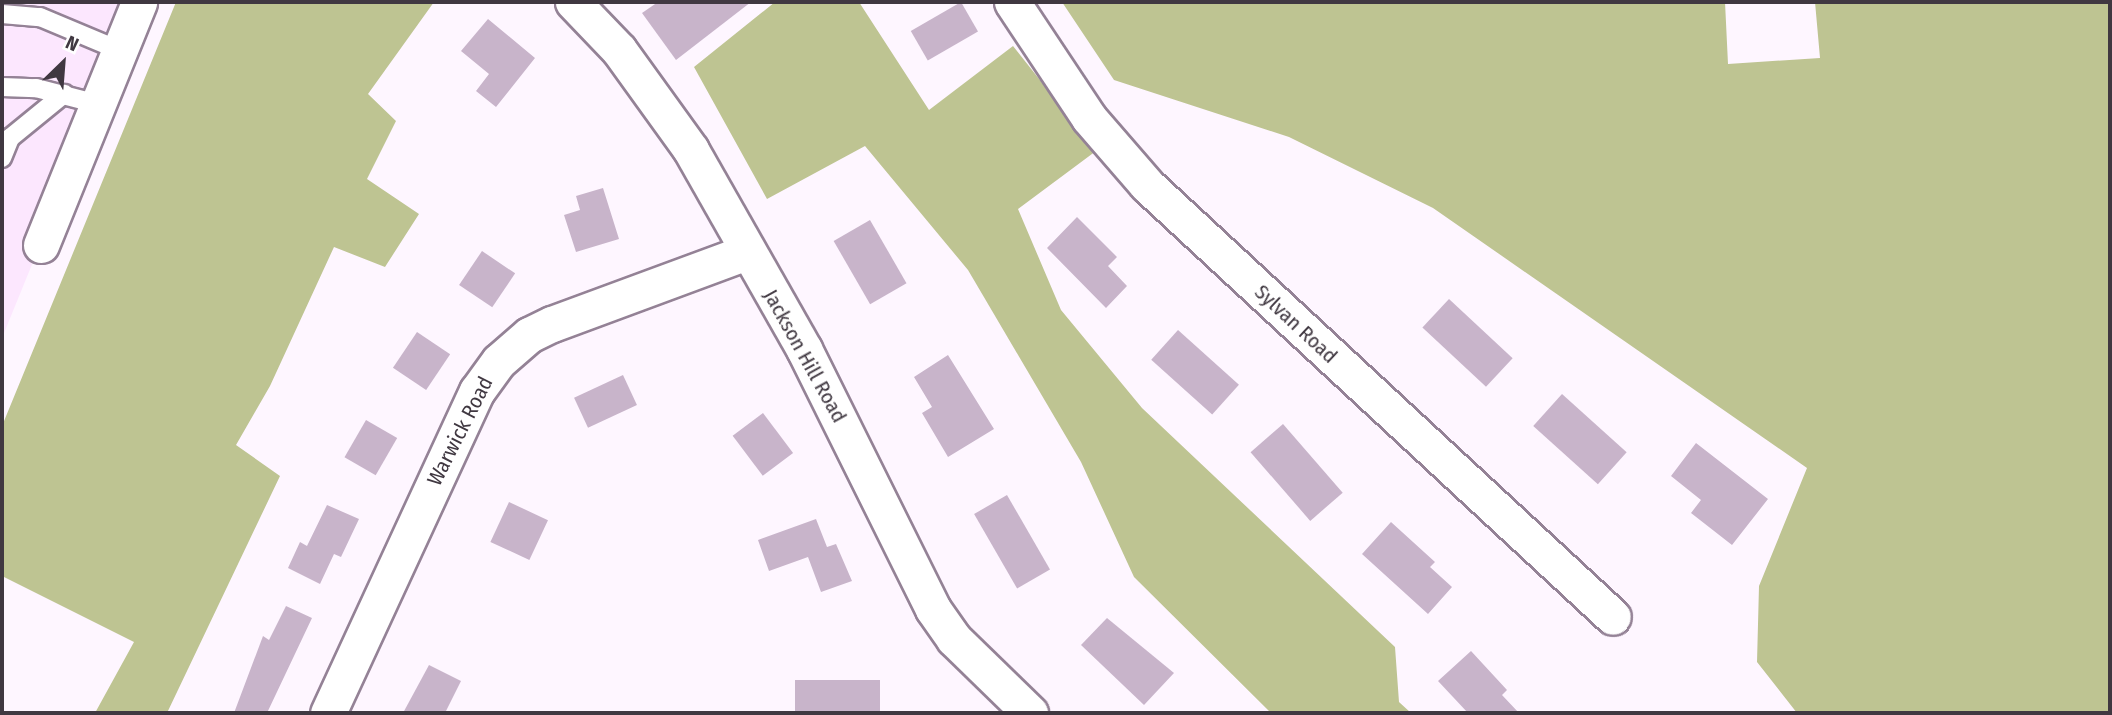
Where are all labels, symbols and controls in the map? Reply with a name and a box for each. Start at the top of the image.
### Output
north arrow [28,28,98,98]
text: N [62,31,82,56]
street label: Sylvan Road [1249,279,1343,369]
street label: Jackson Hill Road [758,285,852,427]
street label: Warwick Road [422,372,498,490]

